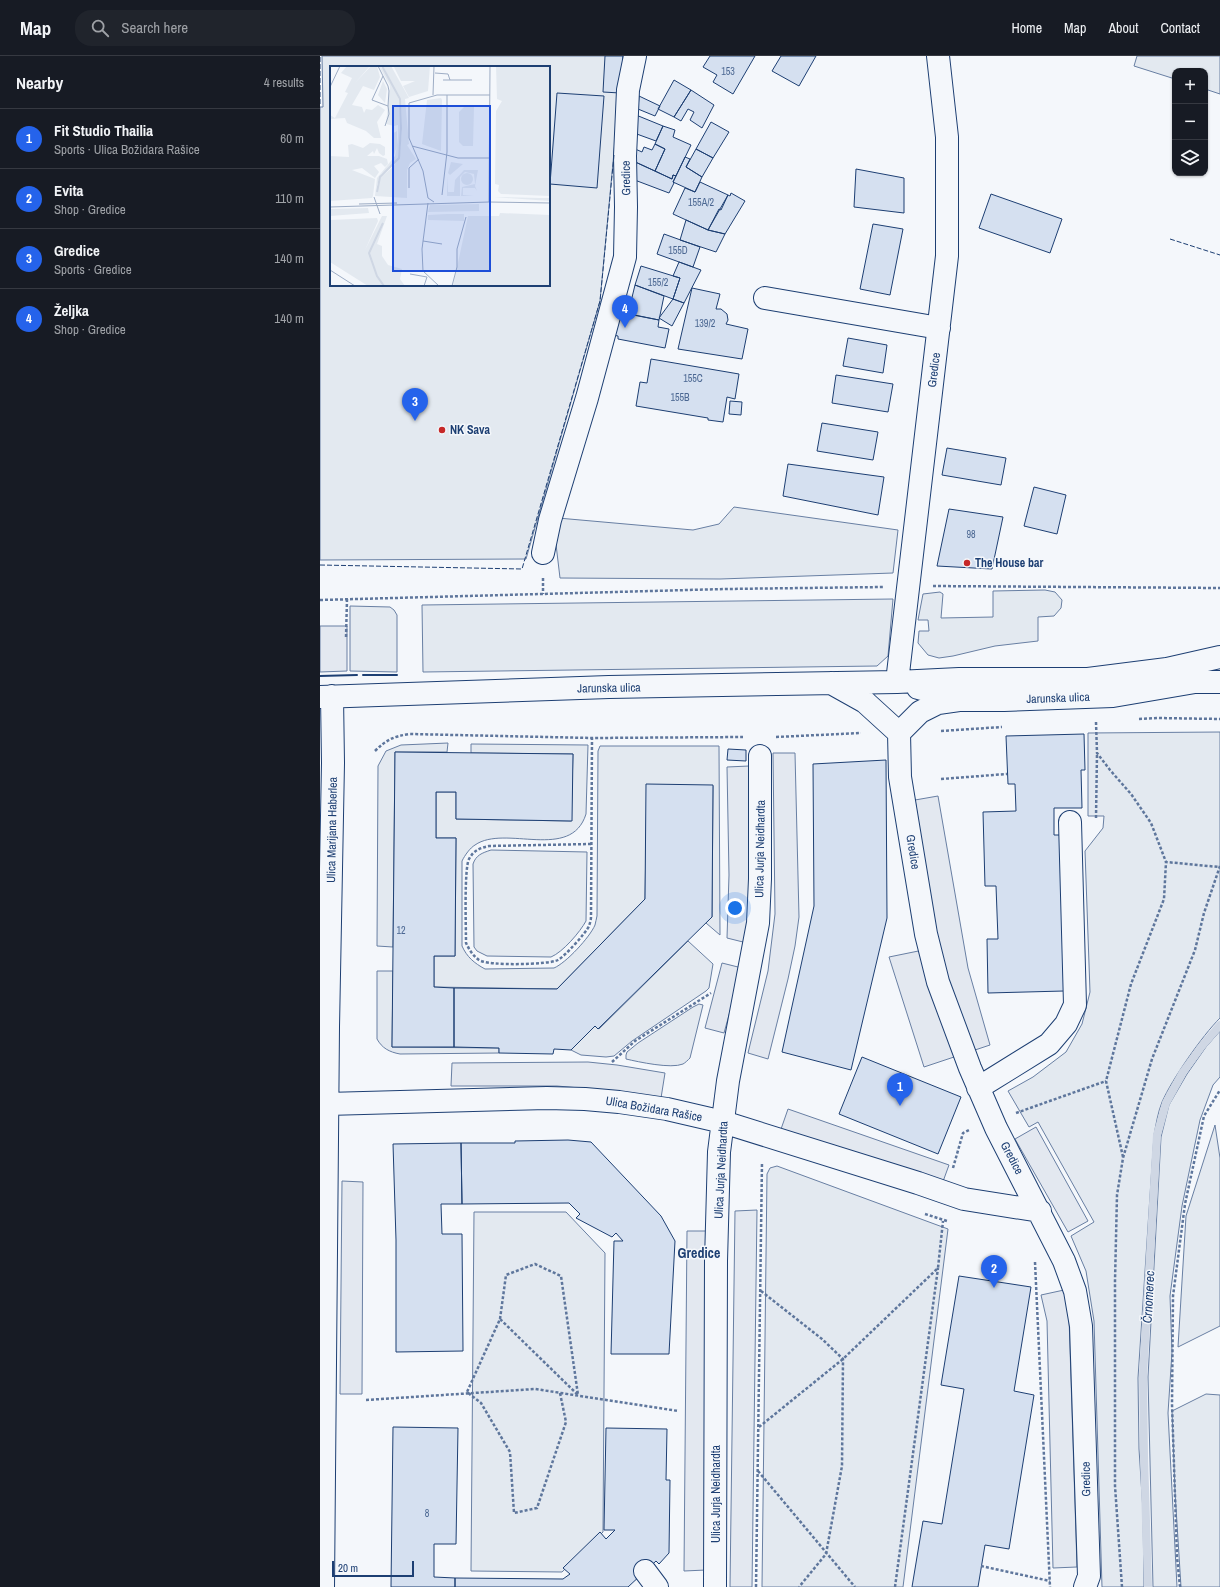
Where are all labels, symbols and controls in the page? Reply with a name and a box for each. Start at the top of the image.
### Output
search box [75,10,355,46]
text: Map [20,15,51,41]
icon: search [89,17,111,39]
text: Search here [121,17,188,38]
text: Home [1011,19,1042,37]
text: Map [1064,19,1086,37]
text: About [1108,19,1138,37]
text: Contact [1160,19,1200,37]
house number: 153 [721,65,735,78]
inset map [330,66,550,286]
map controls [1172,68,1208,176]
button: + [1172,68,1208,104]
text: Nearby [16,71,63,94]
text: 4 results [264,74,304,91]
button: − [1172,104,1208,140]
text: Fit Studio Thailia [54,120,153,141]
text: 1 [26,130,32,147]
text: 60 m [280,130,304,147]
button: layers [1172,140,1208,176]
text: Sports · Ulica Božidara Rašice [54,141,200,158]
street label: Gredice [618,160,634,196]
text: Evita [54,180,83,201]
text: 2 [26,190,32,207]
text: 110 m [275,190,304,207]
house number: 155A/2 [688,196,714,209]
text: Shop · Gredice [54,201,126,218]
text: Gredice [54,240,100,261]
house number: 155D [668,244,688,257]
text: 3 [26,250,32,267]
text: 140 m [274,250,304,267]
text: Sports · Gredice [54,261,132,278]
house number: 155/2 [648,276,669,289]
pin: 4 [612,295,638,328]
text: Željka [54,300,89,321]
text: 4 [26,310,32,327]
text: 140 m [274,310,304,327]
house number: 139/2 [695,317,716,330]
text: Shop · Gredice [54,321,126,338]
street label: Gredice [924,352,944,388]
house number: 155C [683,372,703,385]
pin: 3 [402,388,428,421]
house number: 155B [670,391,690,404]
place label: NK Sava [450,422,490,438]
marker: NK Sava [437,425,447,435]
house number: 98 [966,528,976,541]
place label: The House bar [975,555,1044,571]
marker: The House bar [962,558,972,568]
street label: Jarunska ulica [577,679,641,697]
street label: Jarunska ulica [1026,689,1091,707]
street label: Ulica Marijana Haberlea [323,776,341,883]
street label: Ulica Jurja Neidhardta [751,799,769,898]
street label: Gredice [902,833,924,871]
your location [725,898,745,918]
house number: 12 [396,924,406,937]
pin: 1 [887,1073,913,1106]
street label: Ulica Božidara Rašice [604,1093,704,1125]
street label: Ulica Jurja Neidhardta [710,1120,732,1219]
street label: Gredice [997,1139,1027,1177]
district label: Gredice [678,1244,720,1262]
pin: 2 [981,1255,1007,1288]
water label: Črnomerec [1139,1270,1158,1324]
street label: Ulica Jurja Neidhardta [708,1445,724,1543]
street label: Gredice [1078,1461,1094,1497]
house number: 8 [425,1507,430,1520]
scale bar [332,1559,414,1578]
text: 20 m [338,1561,358,1575]

